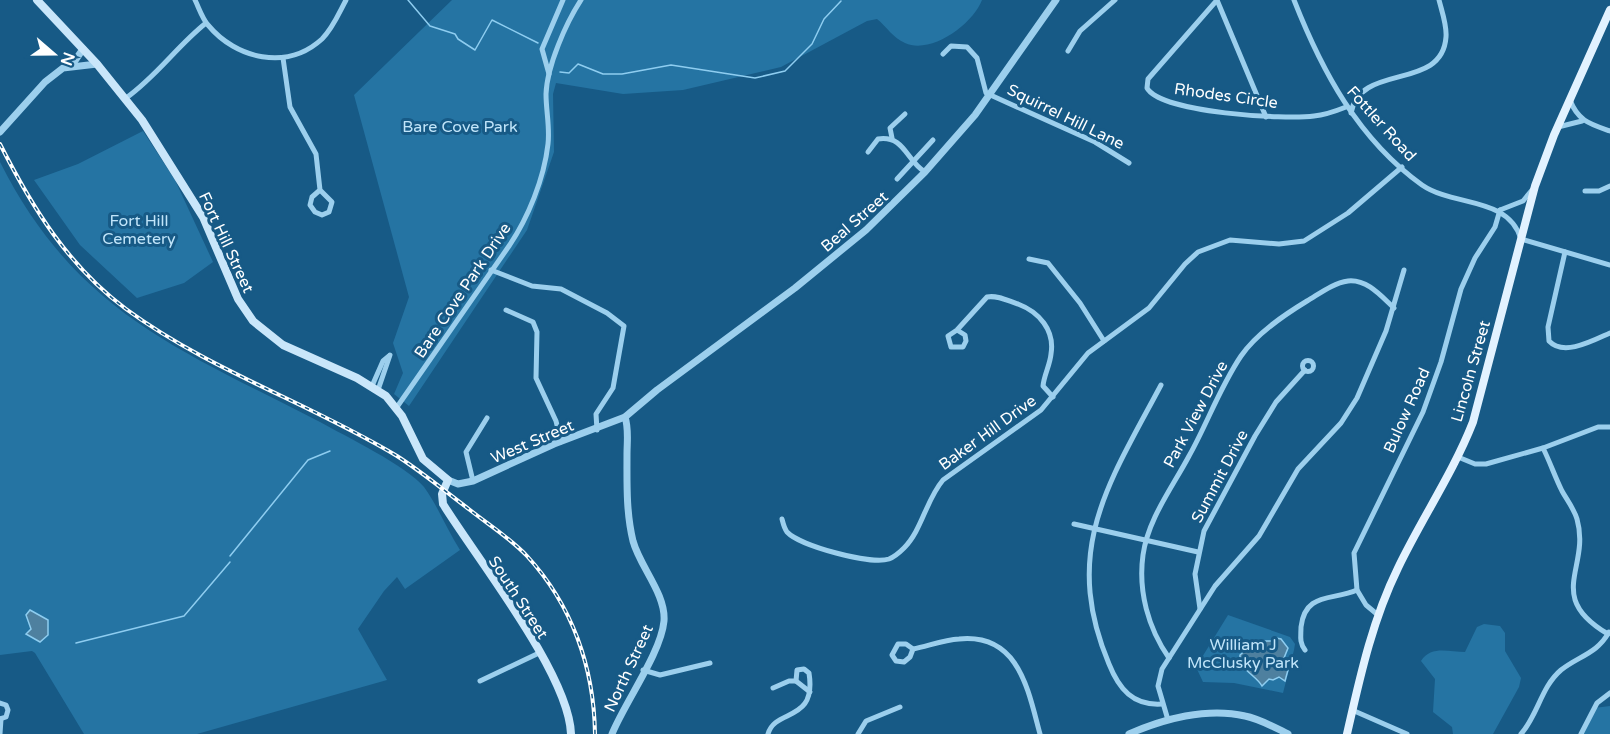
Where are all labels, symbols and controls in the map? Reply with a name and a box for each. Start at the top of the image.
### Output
north arrow [24,24,84,84]
text: N [56,49,79,68]
street label: Rhodes Circle [1173,79,1279,113]
street label: Squirrel Hill Lane [1004,80,1127,154]
street label: Fottler Road [1342,82,1420,165]
park label: Bare Cove Park [402,117,518,137]
street label: Beal Street [817,187,893,257]
street label: Fort Hill Street [194,189,258,296]
park label: Fort Hill Cemetery [102,211,176,249]
street label: Bare Cove Park Drive [410,219,516,362]
street label: Lincoln Street [1447,318,1495,424]
street label: Park View Drive [1159,357,1233,471]
street label: Bulow Road [1379,365,1435,456]
street label: Baker Hill Drive [935,391,1040,475]
street label: West Street [488,415,577,468]
street label: Summit Drive [1187,427,1253,526]
street label: South Street [484,552,552,643]
street label: North Street [600,621,658,715]
park label: William J McClusky Park [1187,635,1299,673]

